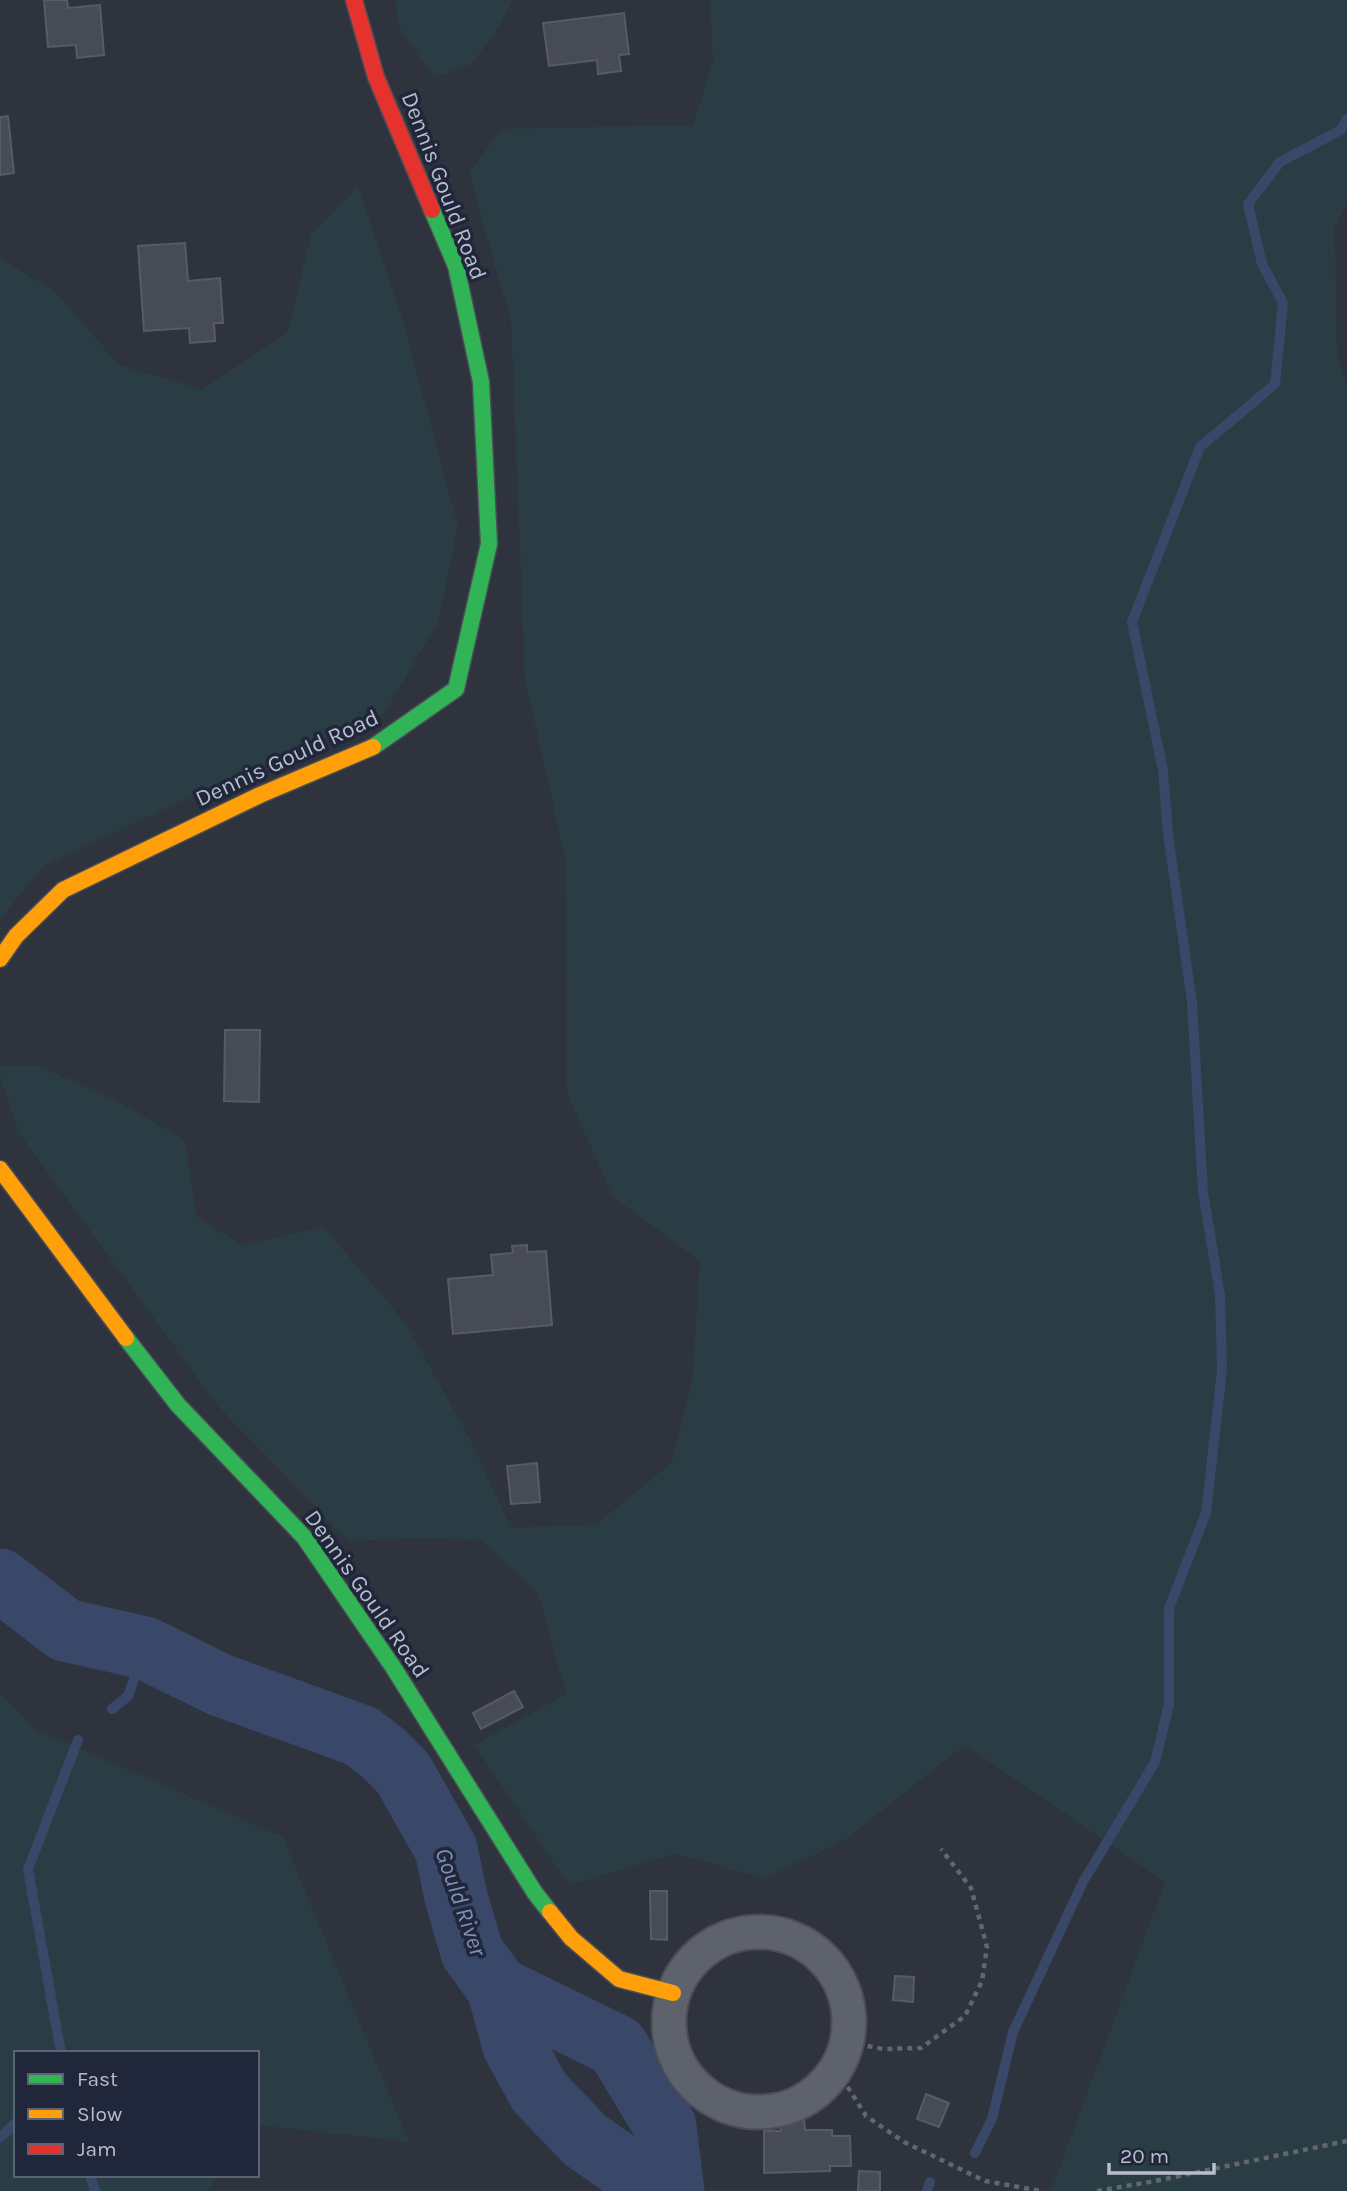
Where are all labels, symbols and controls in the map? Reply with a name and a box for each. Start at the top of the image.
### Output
street label: Dennis Gould Road [396,88,492,284]
street label: Dennis Gould Road [191,704,383,812]
street label: Dennis Gould Road [299,1505,435,1683]
water label: Gould River [429,1844,493,1961]
legend [14,2051,259,2177]
text: Fast [77,2067,118,2091]
text: Slow [77,2102,122,2126]
scale bar [1109,2132,1214,2176]
text: Jam [77,2137,117,2161]
text: 20 m [1120,2144,1169,2168]

